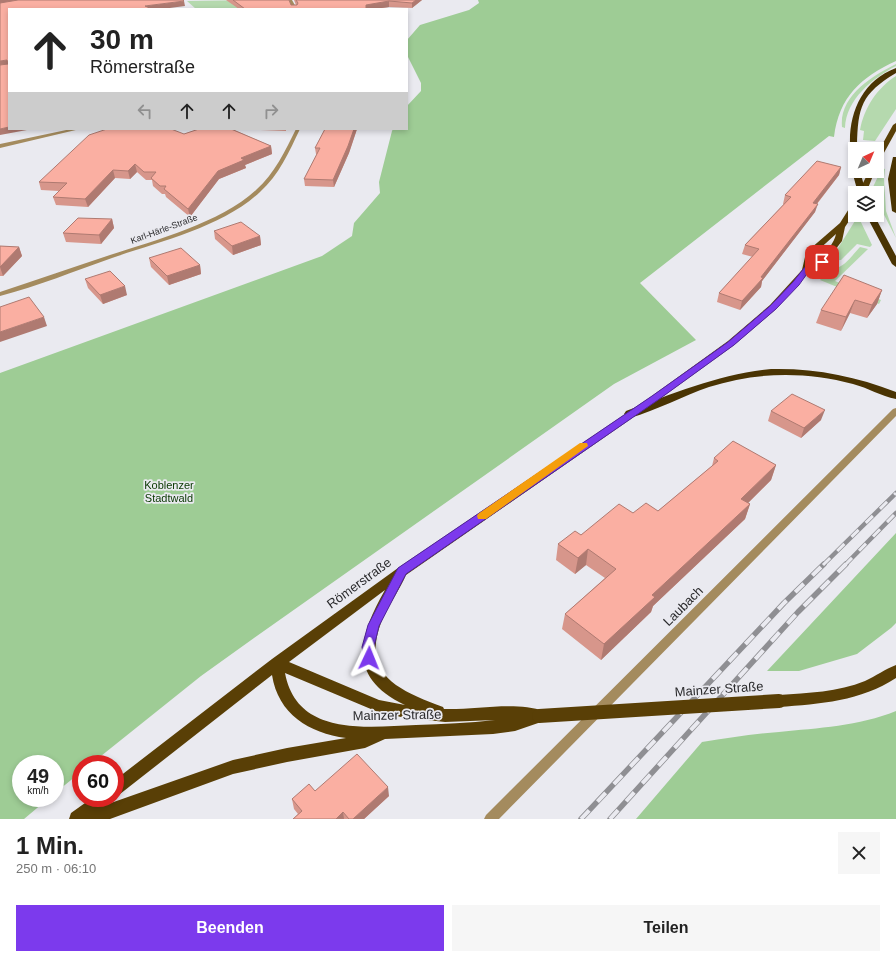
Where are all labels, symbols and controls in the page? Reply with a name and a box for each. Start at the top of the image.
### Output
icon: ahead [24,24,76,76]
text: 30 m [90,24,154,55]
text: Römerstraße [90,57,195,77]
icon: left [134,100,156,122]
icon: ahead [176,100,198,122]
icon: ahead [218,100,240,122]
icon: right [260,100,282,122]
north arrow [848,142,884,178]
map controls [848,142,884,222]
button: layers [848,186,884,222]
street label: Karl-Härle-Straße [129,212,199,246]
pin [805,245,839,279]
icon: arrive [811,251,833,273]
park label: Koblenzer Stadtwald [144,479,194,504]
street label: Römerstraße [324,555,394,611]
street label: Laubach [660,583,706,629]
position arrow [348,637,390,679]
street label: Mainzer Straße [674,678,764,700]
street label: Mainzer Straße [352,707,442,723]
speed limit sign: 60 [72,755,124,807]
text: 49 [27,765,49,787]
text: km/h [27,785,49,796]
text: 1 Min. [16,832,84,859]
button: close [838,832,880,874]
text: 250 m · 06:10 [16,861,96,876]
button: Beenden [16,905,444,951]
button: Teilen [452,905,880,951]

